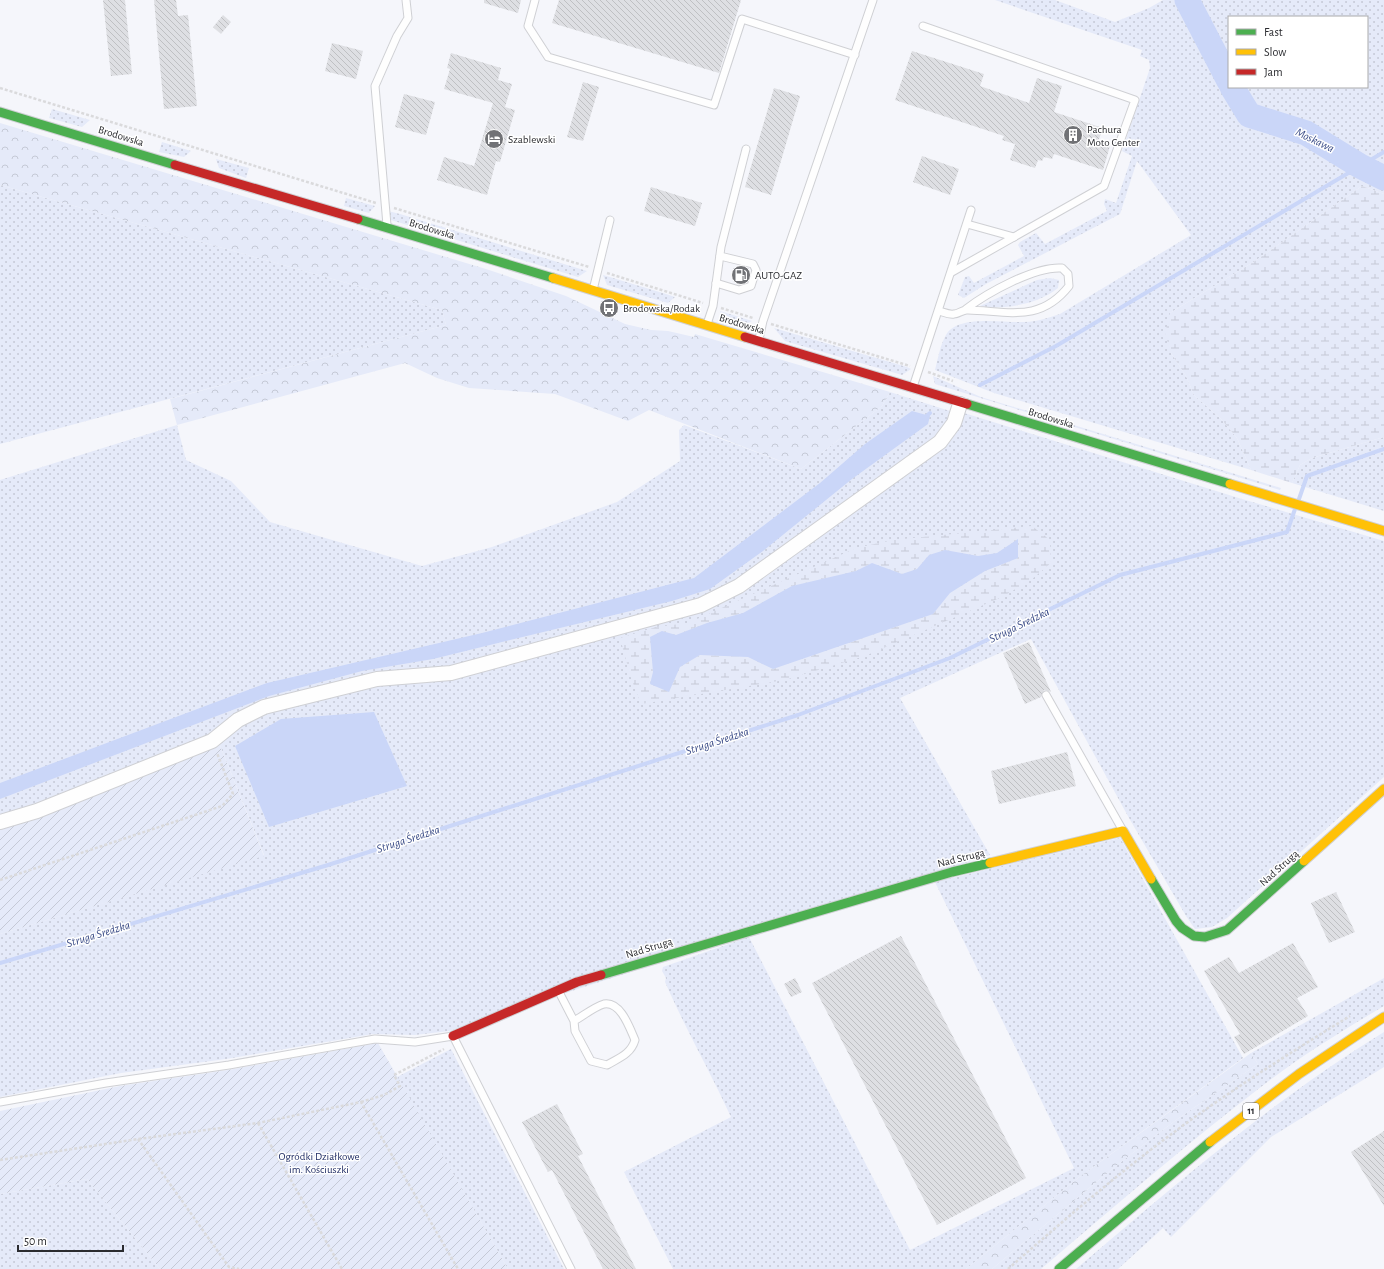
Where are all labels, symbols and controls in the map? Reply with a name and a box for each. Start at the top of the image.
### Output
legend [1228,16,1368,88]
text: Fast [1264,26,1283,38]
text: Slow [1264,46,1286,58]
text: Jam [1264,66,1283,78]
street label: Brodowska [97,124,145,148]
building icon: Pachura Moto Center [1062,124,1084,146]
place label: Pachura Moto Center [1087,124,1140,148]
water label: Moskawa [1294,126,1336,154]
hotel icon: Szablewski [483,128,505,150]
place label: Szablewski [508,134,555,145]
street label: Brodowska [408,217,456,241]
fuel station icon: AUTO-GAZ [730,264,752,286]
place label: AUTO-GAZ [755,270,802,281]
bus stop icon: Brodowska/Rodak [598,297,620,319]
place label: Brodowska/Rodak [623,303,700,314]
street label: Brodowska [718,312,766,336]
street label: Brodowska [1027,406,1075,430]
water label: Struga Średzka [986,604,1051,645]
water label: Struga Średzka [684,724,750,757]
water label: Struga Średzka [375,822,441,855]
street label: Nad Strugą [936,847,986,869]
street label: Nad Strugą [1257,848,1301,888]
water label: Struga Średzka [64,918,131,949]
street label: Nad Strugą [624,936,674,960]
road number: 11 [1243,1103,1259,1119]
park label: Ogródki Działkowe im. Kościuszki [278,1151,360,1175]
scale bar [18,1227,123,1253]
text: 50 m [24,1235,47,1247]

